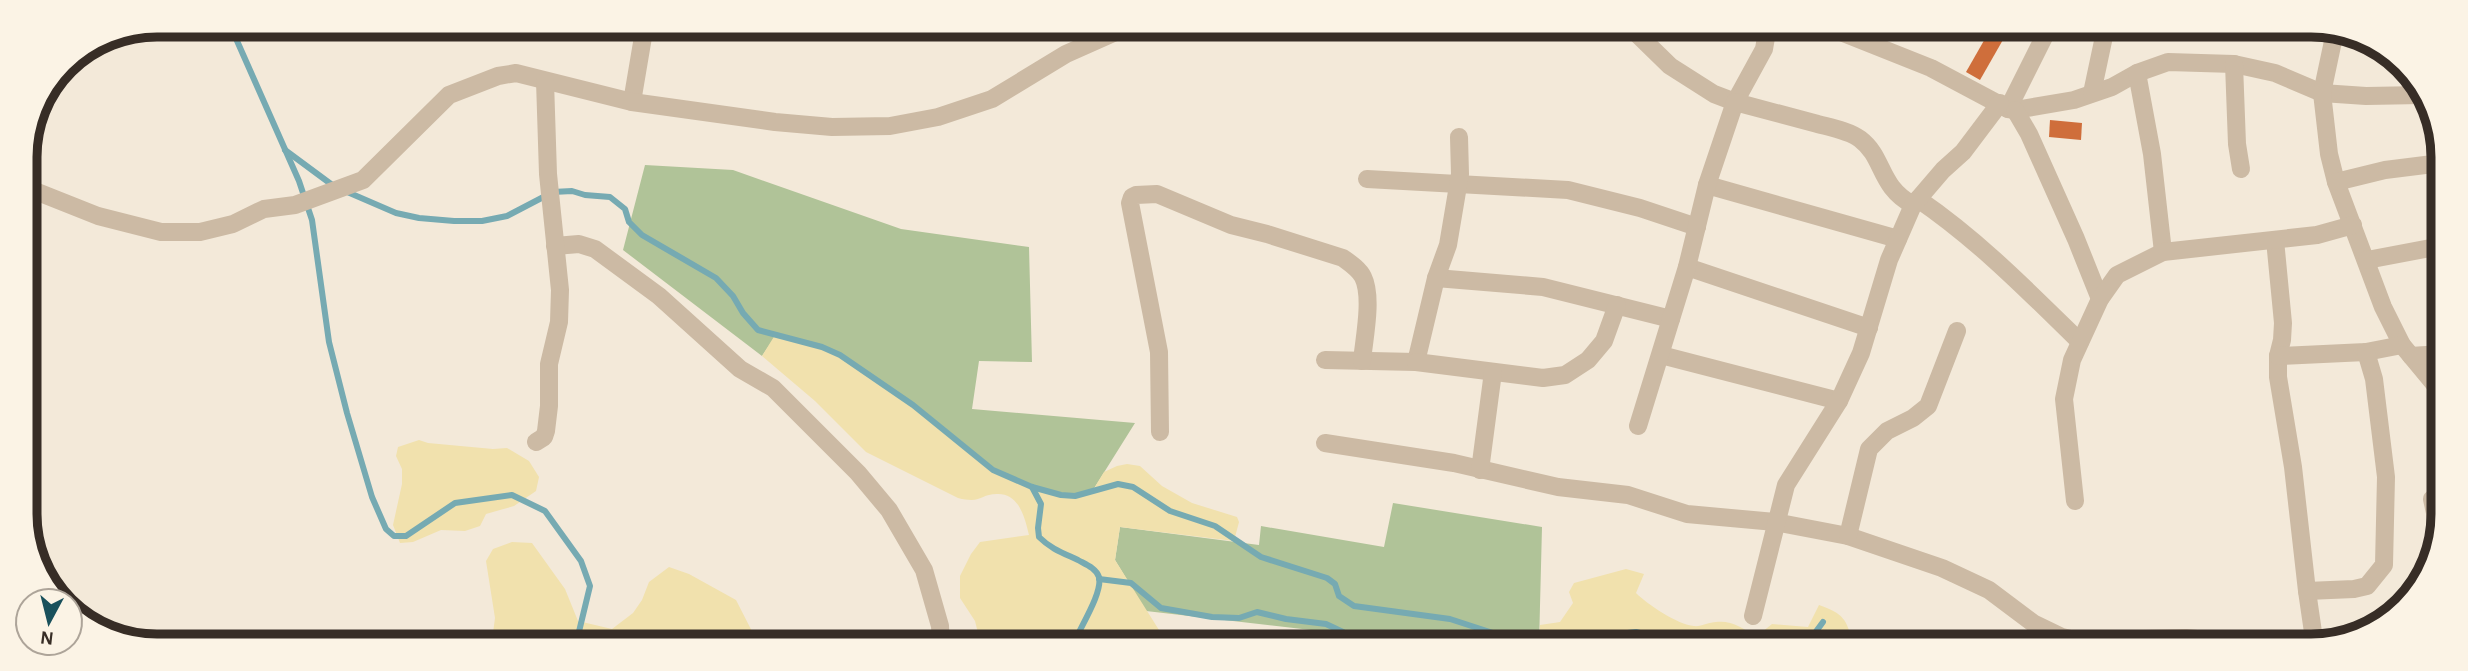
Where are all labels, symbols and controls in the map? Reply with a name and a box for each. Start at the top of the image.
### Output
north arrow [14,587,84,657]
text: N [39,627,55,648]

